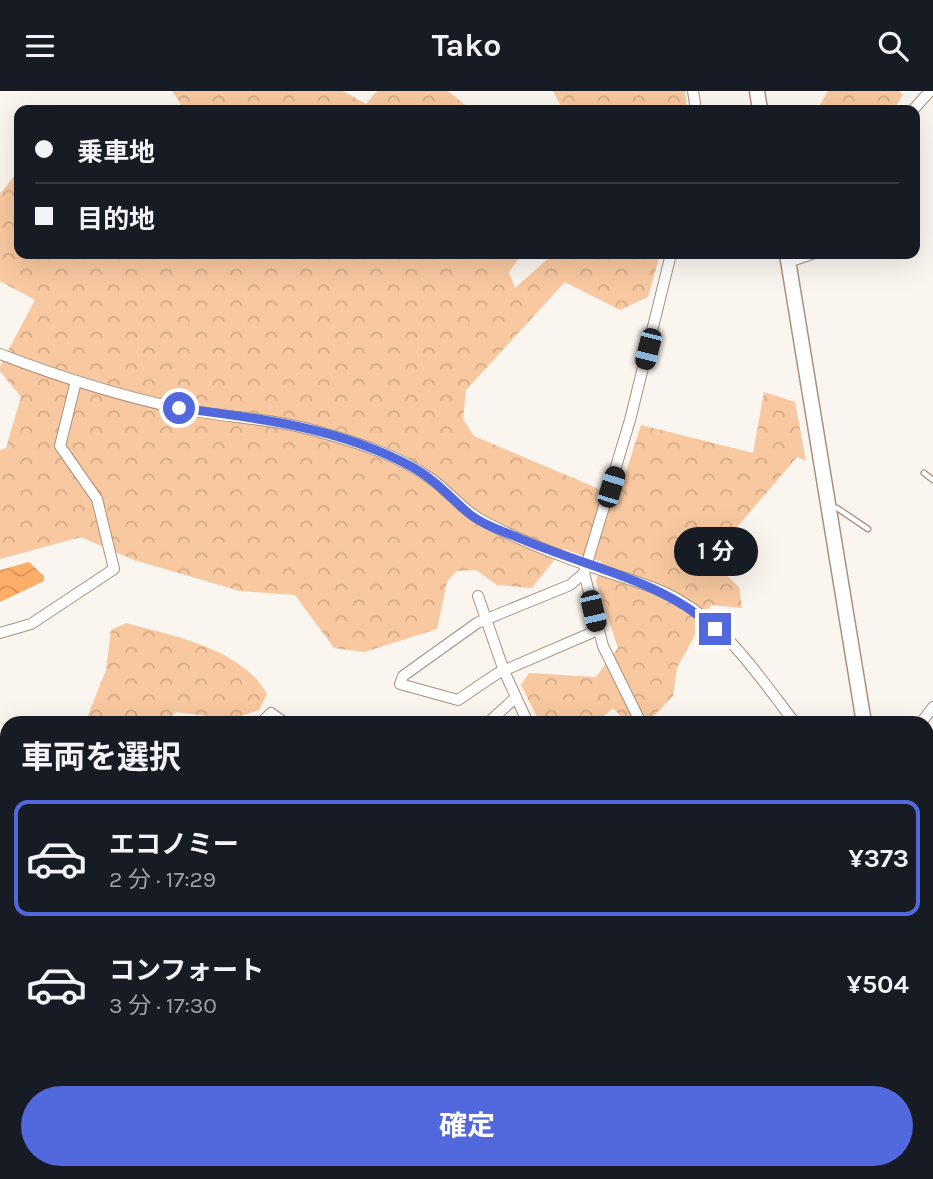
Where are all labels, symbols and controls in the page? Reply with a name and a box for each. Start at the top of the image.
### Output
icon: menu [21,27,59,65]
text: Tako [432,27,501,64]
icon: search [874,27,912,65]
text: 乗車地 [77,137,155,168]
text: 目的地 [77,204,155,235]
car [633,326,664,372]
route start [163,392,195,424]
car [595,464,628,510]
callout: 1 分 [673,527,757,577]
text: 1 分 [697,538,735,565]
car [579,588,608,634]
route end [699,613,731,645]
text: 車両を選択 [21,739,181,776]
icon: car [25,827,88,890]
text: エコノミー [109,829,239,860]
text: ¥373 [848,843,909,874]
text: 2 分 · 17:29 [109,866,216,893]
icon: car [25,953,88,1016]
text: コンフォート [109,955,264,986]
text: ¥504 [847,969,909,1000]
text: 3 分 · 17:30 [109,992,217,1019]
button: 確定 [21,1086,913,1166]

